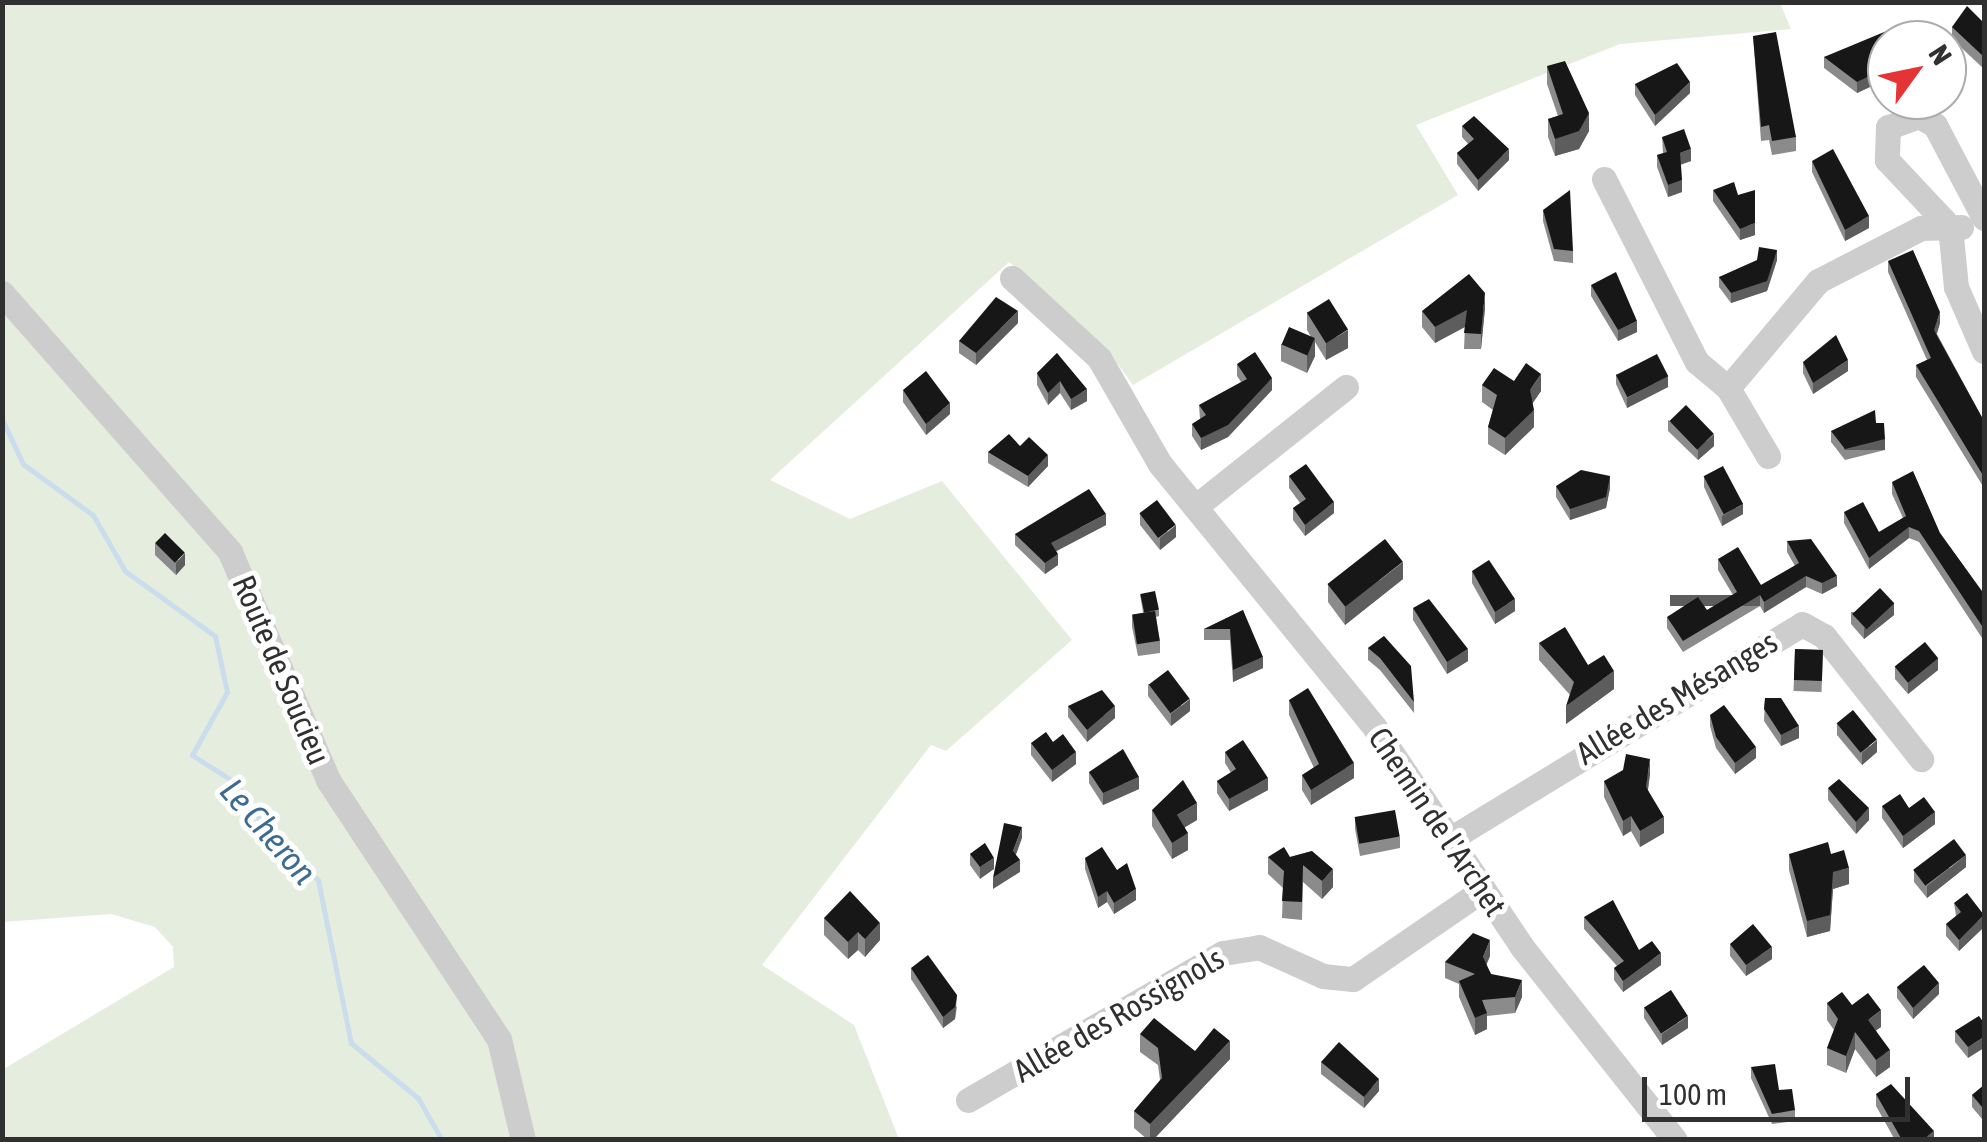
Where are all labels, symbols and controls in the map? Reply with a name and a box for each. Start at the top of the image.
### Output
north arrow [1867,20,1967,120]
text: N [1923,39,1958,70]
street label: Route de Soucieu [224,570,338,770]
street label: Allée des Mésanges [1570,623,1784,773]
street label: Chemin de l'Archet [1360,721,1514,923]
water label: Le Cheron [212,770,326,892]
street label: Allée des Rossignols [1007,939,1231,1091]
scale bar [1647,1057,1914,1119]
text: 100 m [1659,1077,1727,1111]

